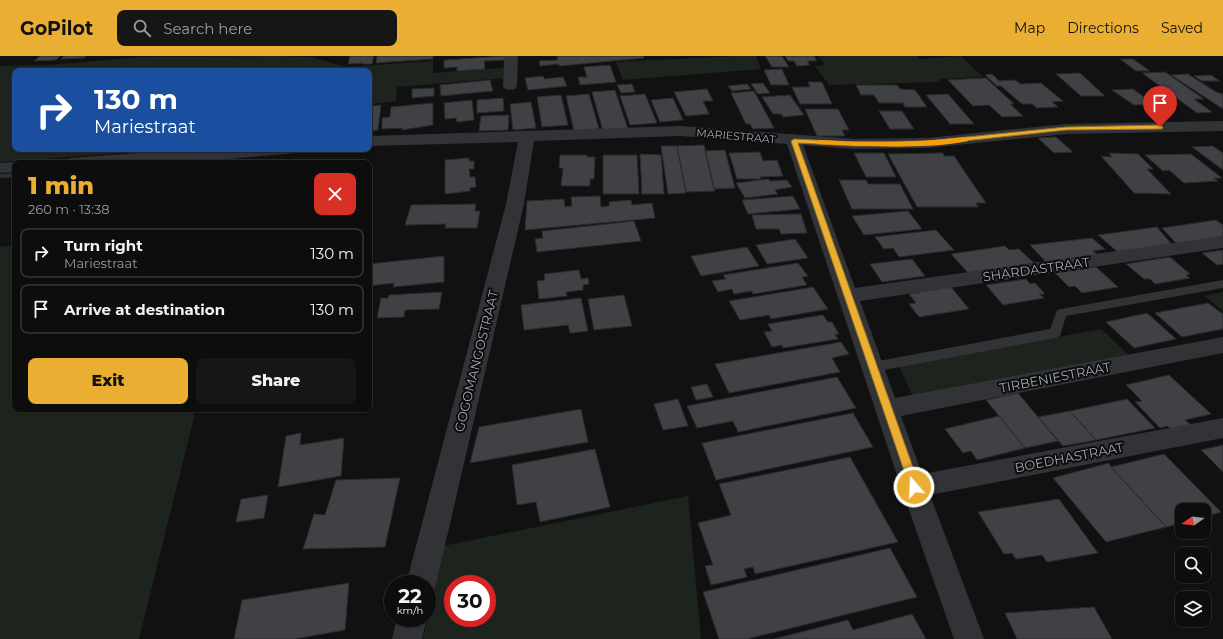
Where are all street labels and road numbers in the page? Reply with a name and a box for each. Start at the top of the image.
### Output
street label: MARIESTRAAT [696,126,777,147]
street label: SHARDASTRAAT [982,254,1091,284]
street label: GOGOMANGOSTRAAT [451,288,502,434]
street label: TIRBENIESTRAAT [998,358,1112,396]
street label: BOEDHASTRAAT [1013,439,1125,475]

